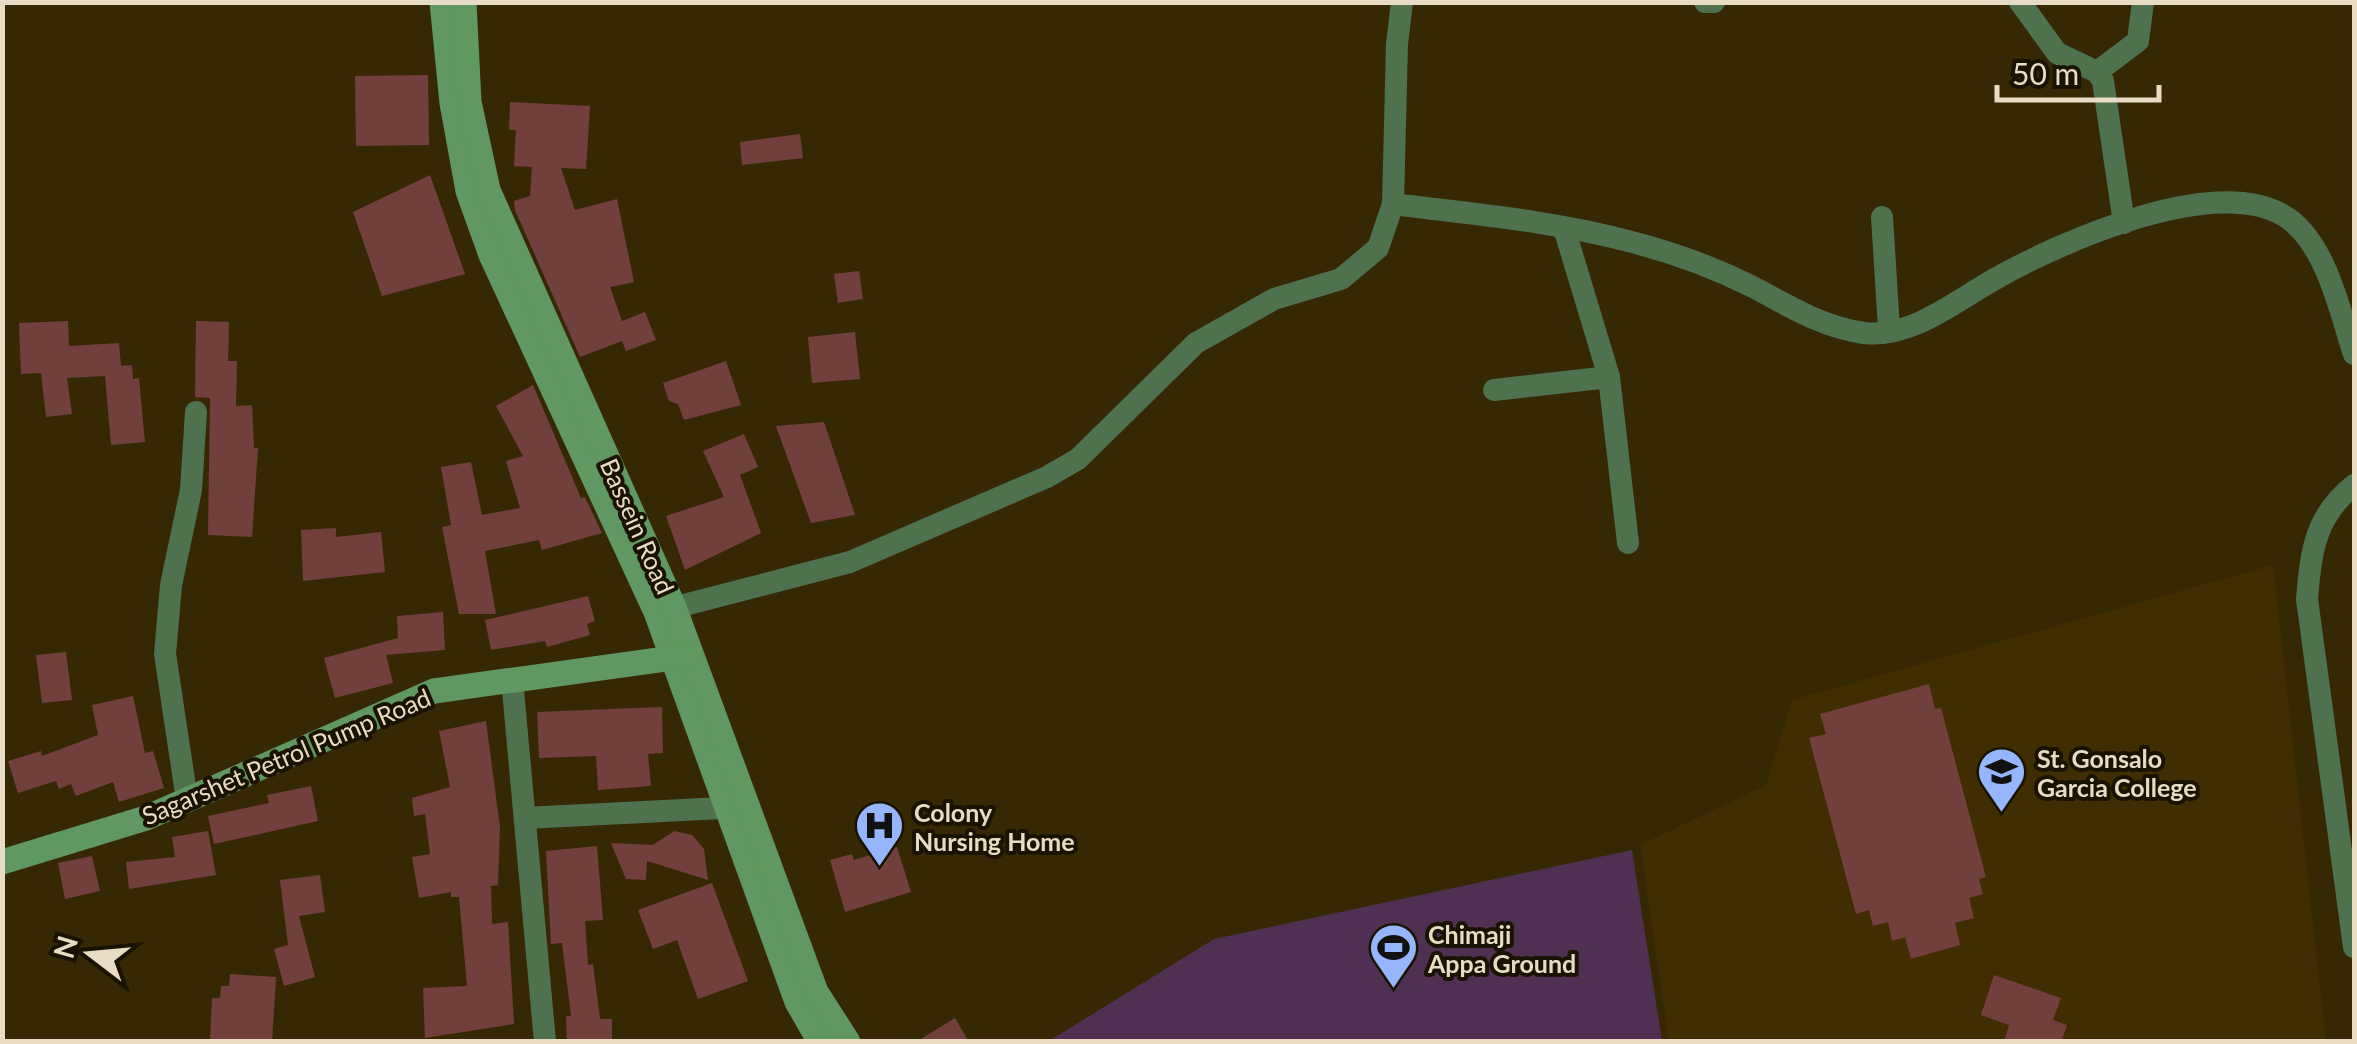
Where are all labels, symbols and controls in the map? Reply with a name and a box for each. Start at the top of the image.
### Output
scale bar [1997,40,2160,102]
text: 50 m [2012,55,2079,91]
street label: Bassein Road [595,454,681,598]
street label: Sagarshet Petrol Pump Road [137,682,435,830]
place label: St. Gonsalo Garcia College [2037,743,2197,802]
school or university icon: St. Gonsalo Garcia College [1976,746,2028,814]
place label: Colony Nursing Home [914,797,1075,856]
hospital icon: Colony Nursing Home [853,800,905,868]
north arrow [40,904,140,1004]
place label: Chimaji Appa Ground [1427,919,1576,978]
sports icon: Chimaji Appa Ground [1367,922,1419,990]
text: N [46,932,84,962]

